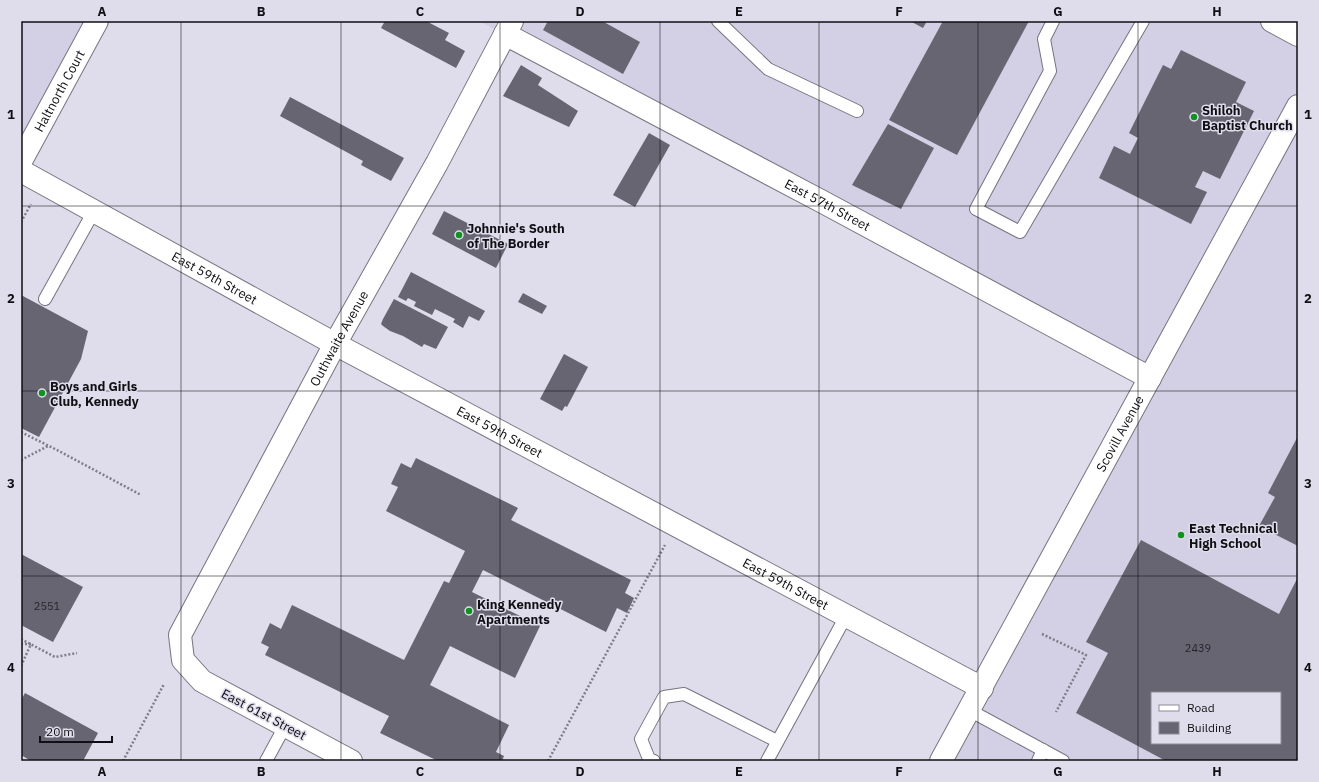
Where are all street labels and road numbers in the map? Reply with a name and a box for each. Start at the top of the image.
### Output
street label: Haltnorth Court [30,47,89,135]
street label: East 57th Street [782,175,873,235]
street label: East 59th Street [169,248,260,308]
street label: Outhwaite Avenue [306,288,372,389]
street label: Scovill Avenue [1092,393,1148,475]
street label: East 59th Street [454,402,545,462]
street label: East 59th Street [740,554,831,614]
street label: East 61st Street [218,685,309,744]

